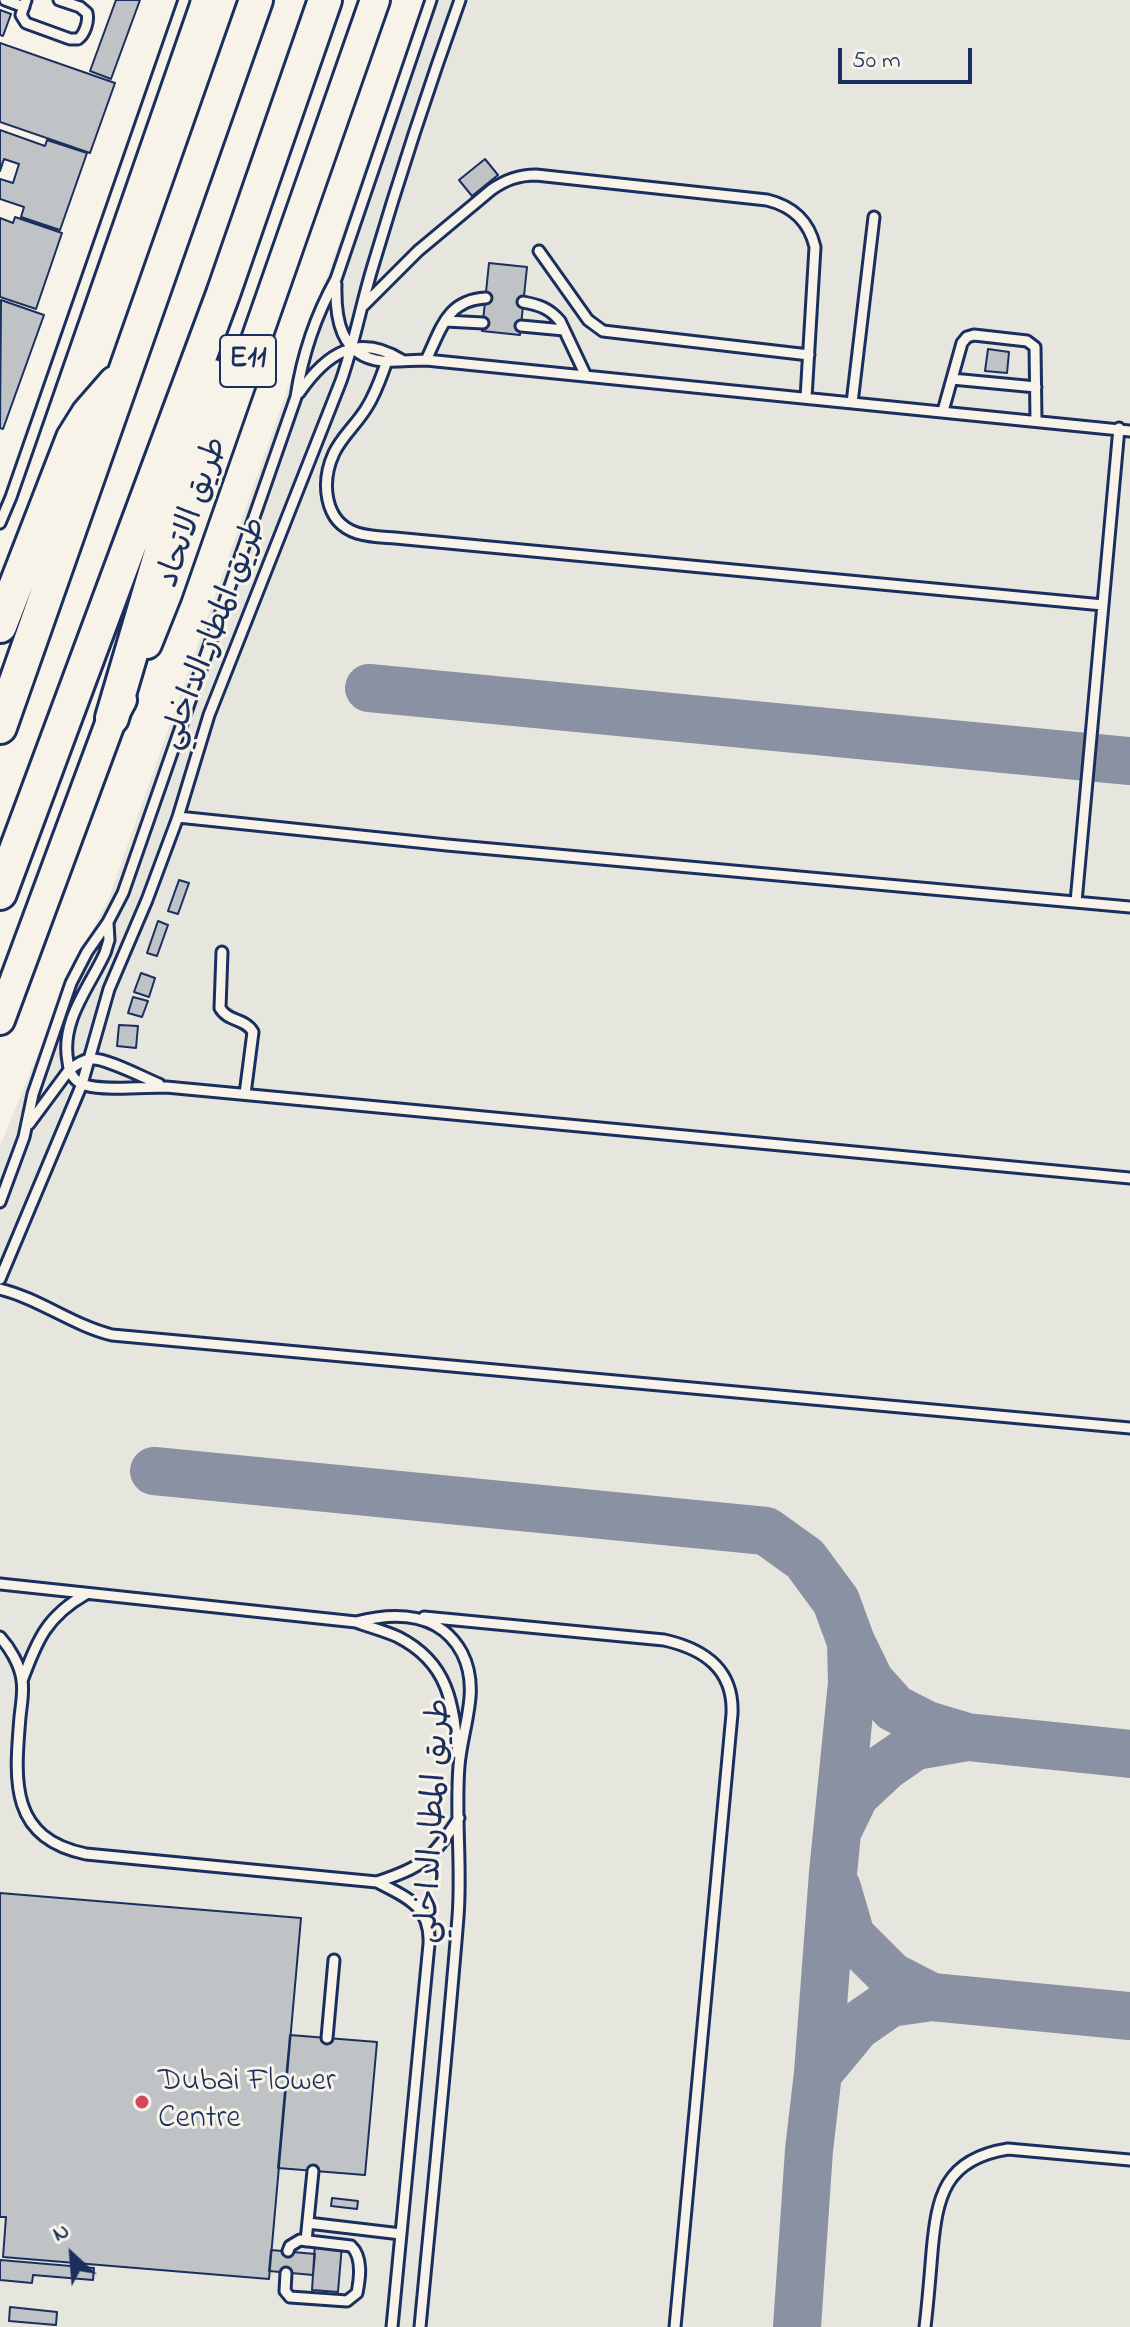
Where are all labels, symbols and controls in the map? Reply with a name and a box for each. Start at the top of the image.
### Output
scale bar [842,32,976,82]
text: 50 m [852,44,901,79]
road number: E11 [220,335,276,387]
street label: طريق الاتحاد [151,433,239,593]
street label: طريق المطار الداخلي [154,513,278,755]
street label: طريق المطار الداخلي [410,1697,462,1945]
place label: Dubai Flower Centre [158,2065,336,2140]
marker: Dubai Flower Centre [133,2093,151,2111]
north arrow [32,2215,112,2295]
text: N [48,2216,75,2251]

